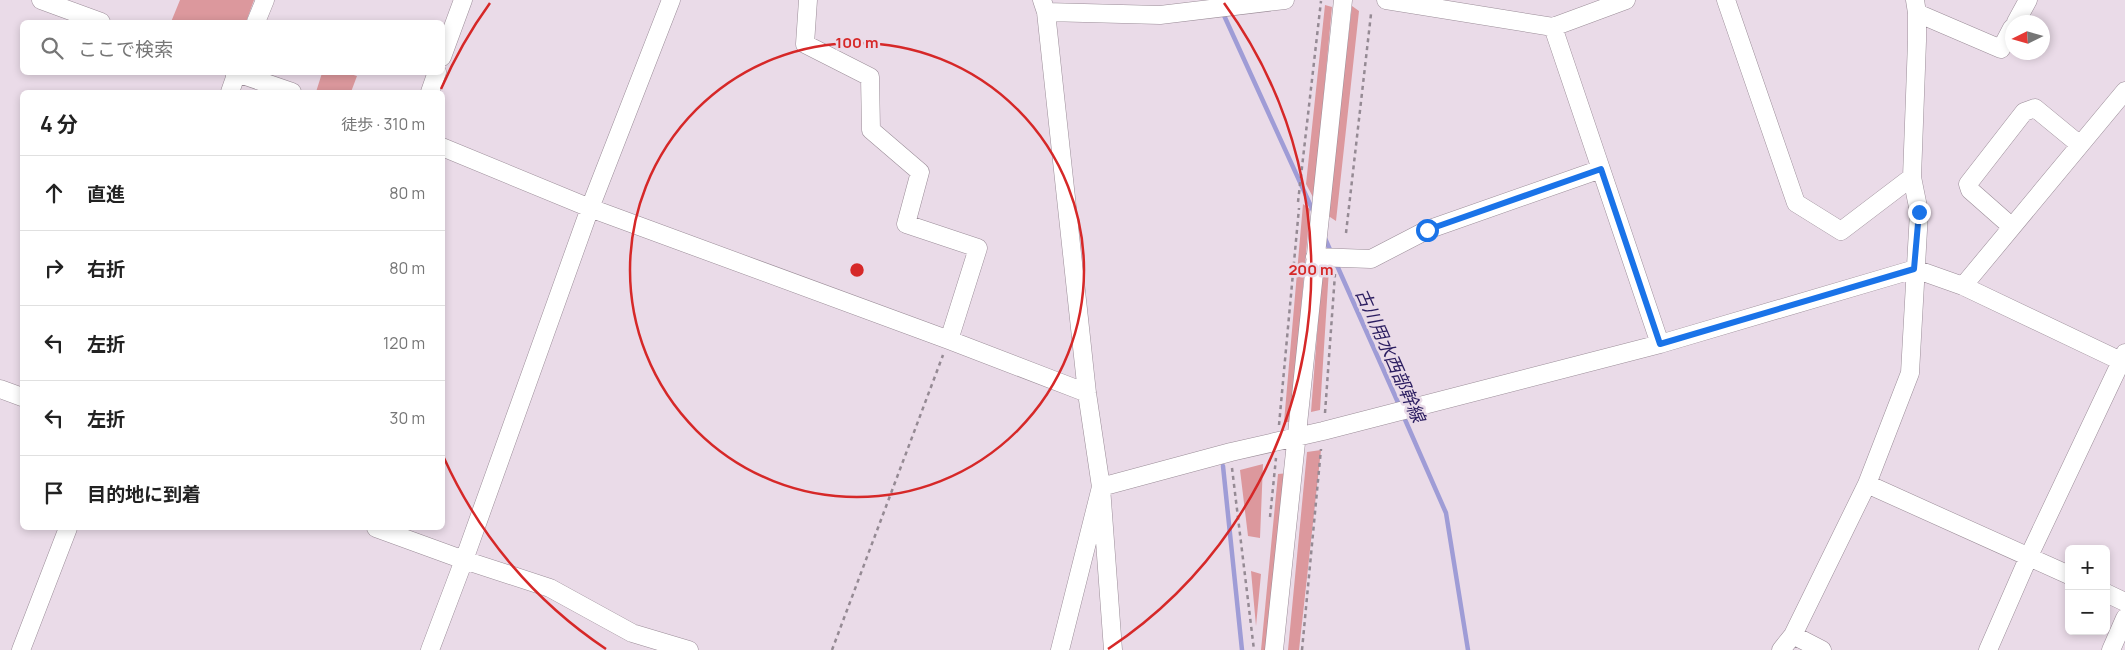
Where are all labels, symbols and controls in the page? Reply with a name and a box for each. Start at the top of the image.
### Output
north arrow [2005,15,2050,60]
search box [20,20,445,75]
text: 100 m [836,32,878,53]
icon: search [38,34,66,62]
text: ここで検索 [78,36,173,62]
text: 4 分 [40,110,78,138]
text: 徒歩 · 310 m [341,113,425,135]
icon: ahead [40,179,68,207]
text: 直進 [87,181,125,207]
text: 80 m [389,182,425,204]
route end [1908,201,1931,224]
route start [1416,219,1439,242]
icon: right [40,254,68,282]
text: 右折 [87,256,125,282]
text: 80 m [389,257,425,279]
text: 200 m [1288,259,1334,280]
centre of rings [848,261,866,279]
water label: 古川用水西部幹線 [1351,284,1432,427]
icon: left [40,329,68,357]
text: 左折 [87,331,125,357]
text: 120 m [383,332,425,354]
icon: left [40,404,68,432]
text: 左折 [87,406,125,432]
text: 30 m [390,407,425,429]
icon: arrive [40,479,68,507]
text: 目的地に到着 [87,481,201,507]
map controls [2065,545,2110,635]
button: + [2065,545,2110,590]
button: − [2065,590,2110,635]

